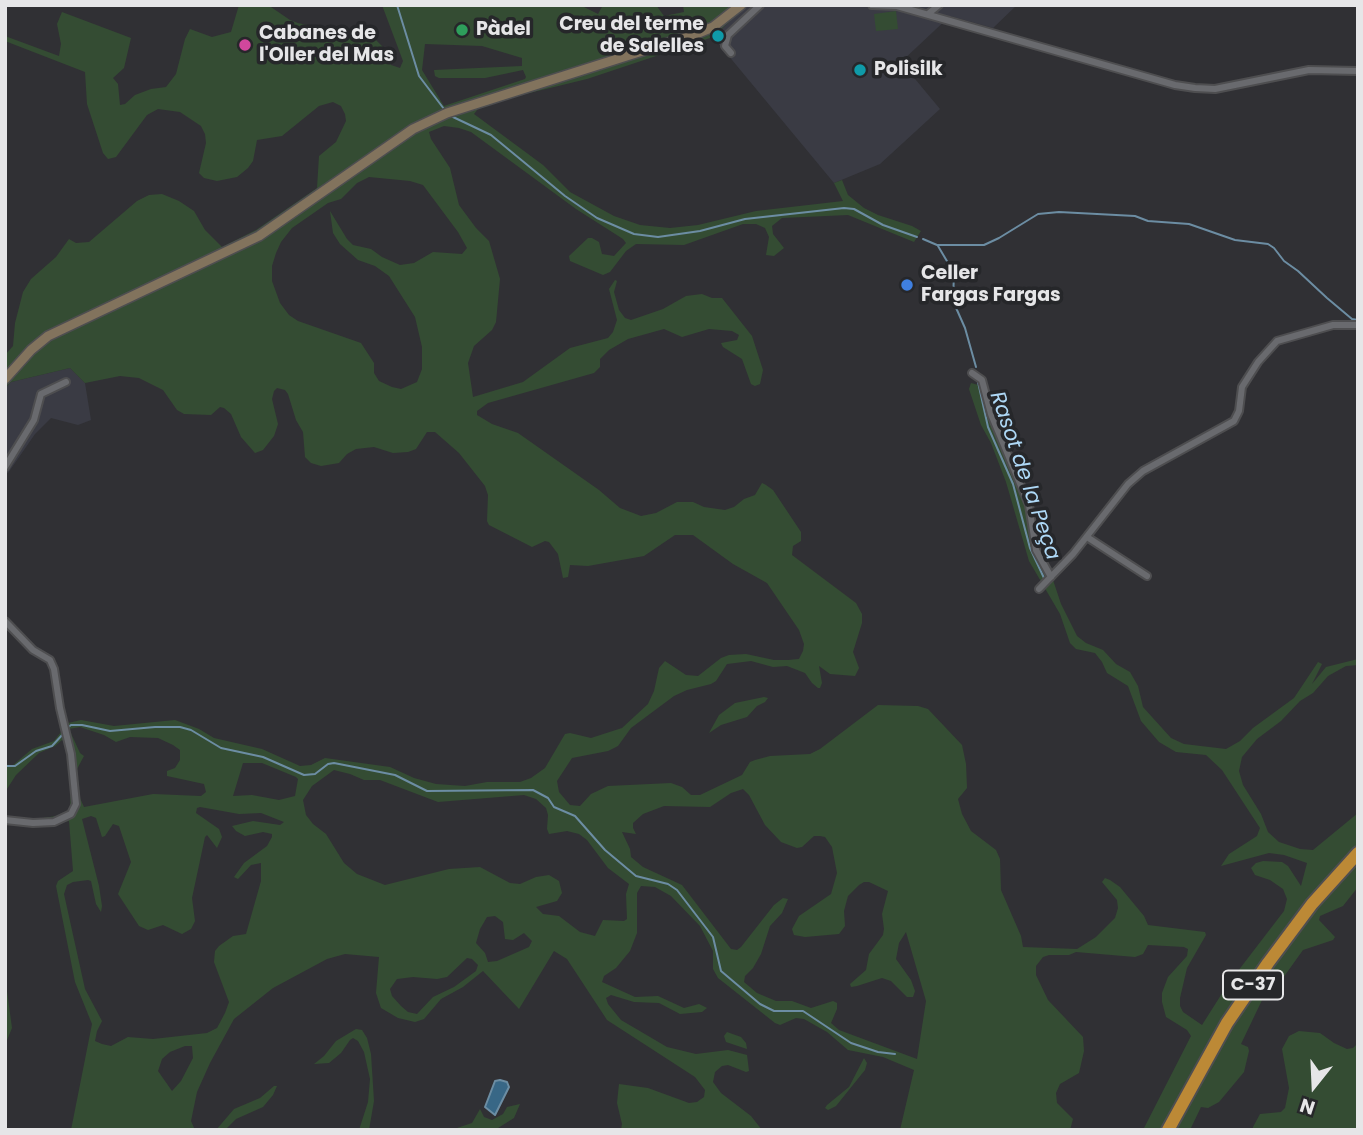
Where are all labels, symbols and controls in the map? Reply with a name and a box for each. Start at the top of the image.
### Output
place label: Creu del terme de Salelles [559,14,704,58]
place label: Pàdel [476,19,531,41]
marker: Pàdel [454,22,470,38]
place label: Cabanes de l'Oller del Mas [259,23,394,67]
marker: Creu del terme de Salelles [710,28,726,44]
marker: Cabanes de l'Oller del Mas [237,37,253,53]
place label: Polisilk [874,59,943,81]
marker: Polisilk [852,62,868,78]
place label: Celler Fargas Fargas [921,263,1061,307]
marker: Celler Fargas Fargas [899,277,915,293]
water label: Rasot de la Peça [983,388,1065,564]
road number: C-37 [1223,970,1283,1000]
north arrow [1279,1051,1349,1121]
text: N [1296,1091,1318,1121]

